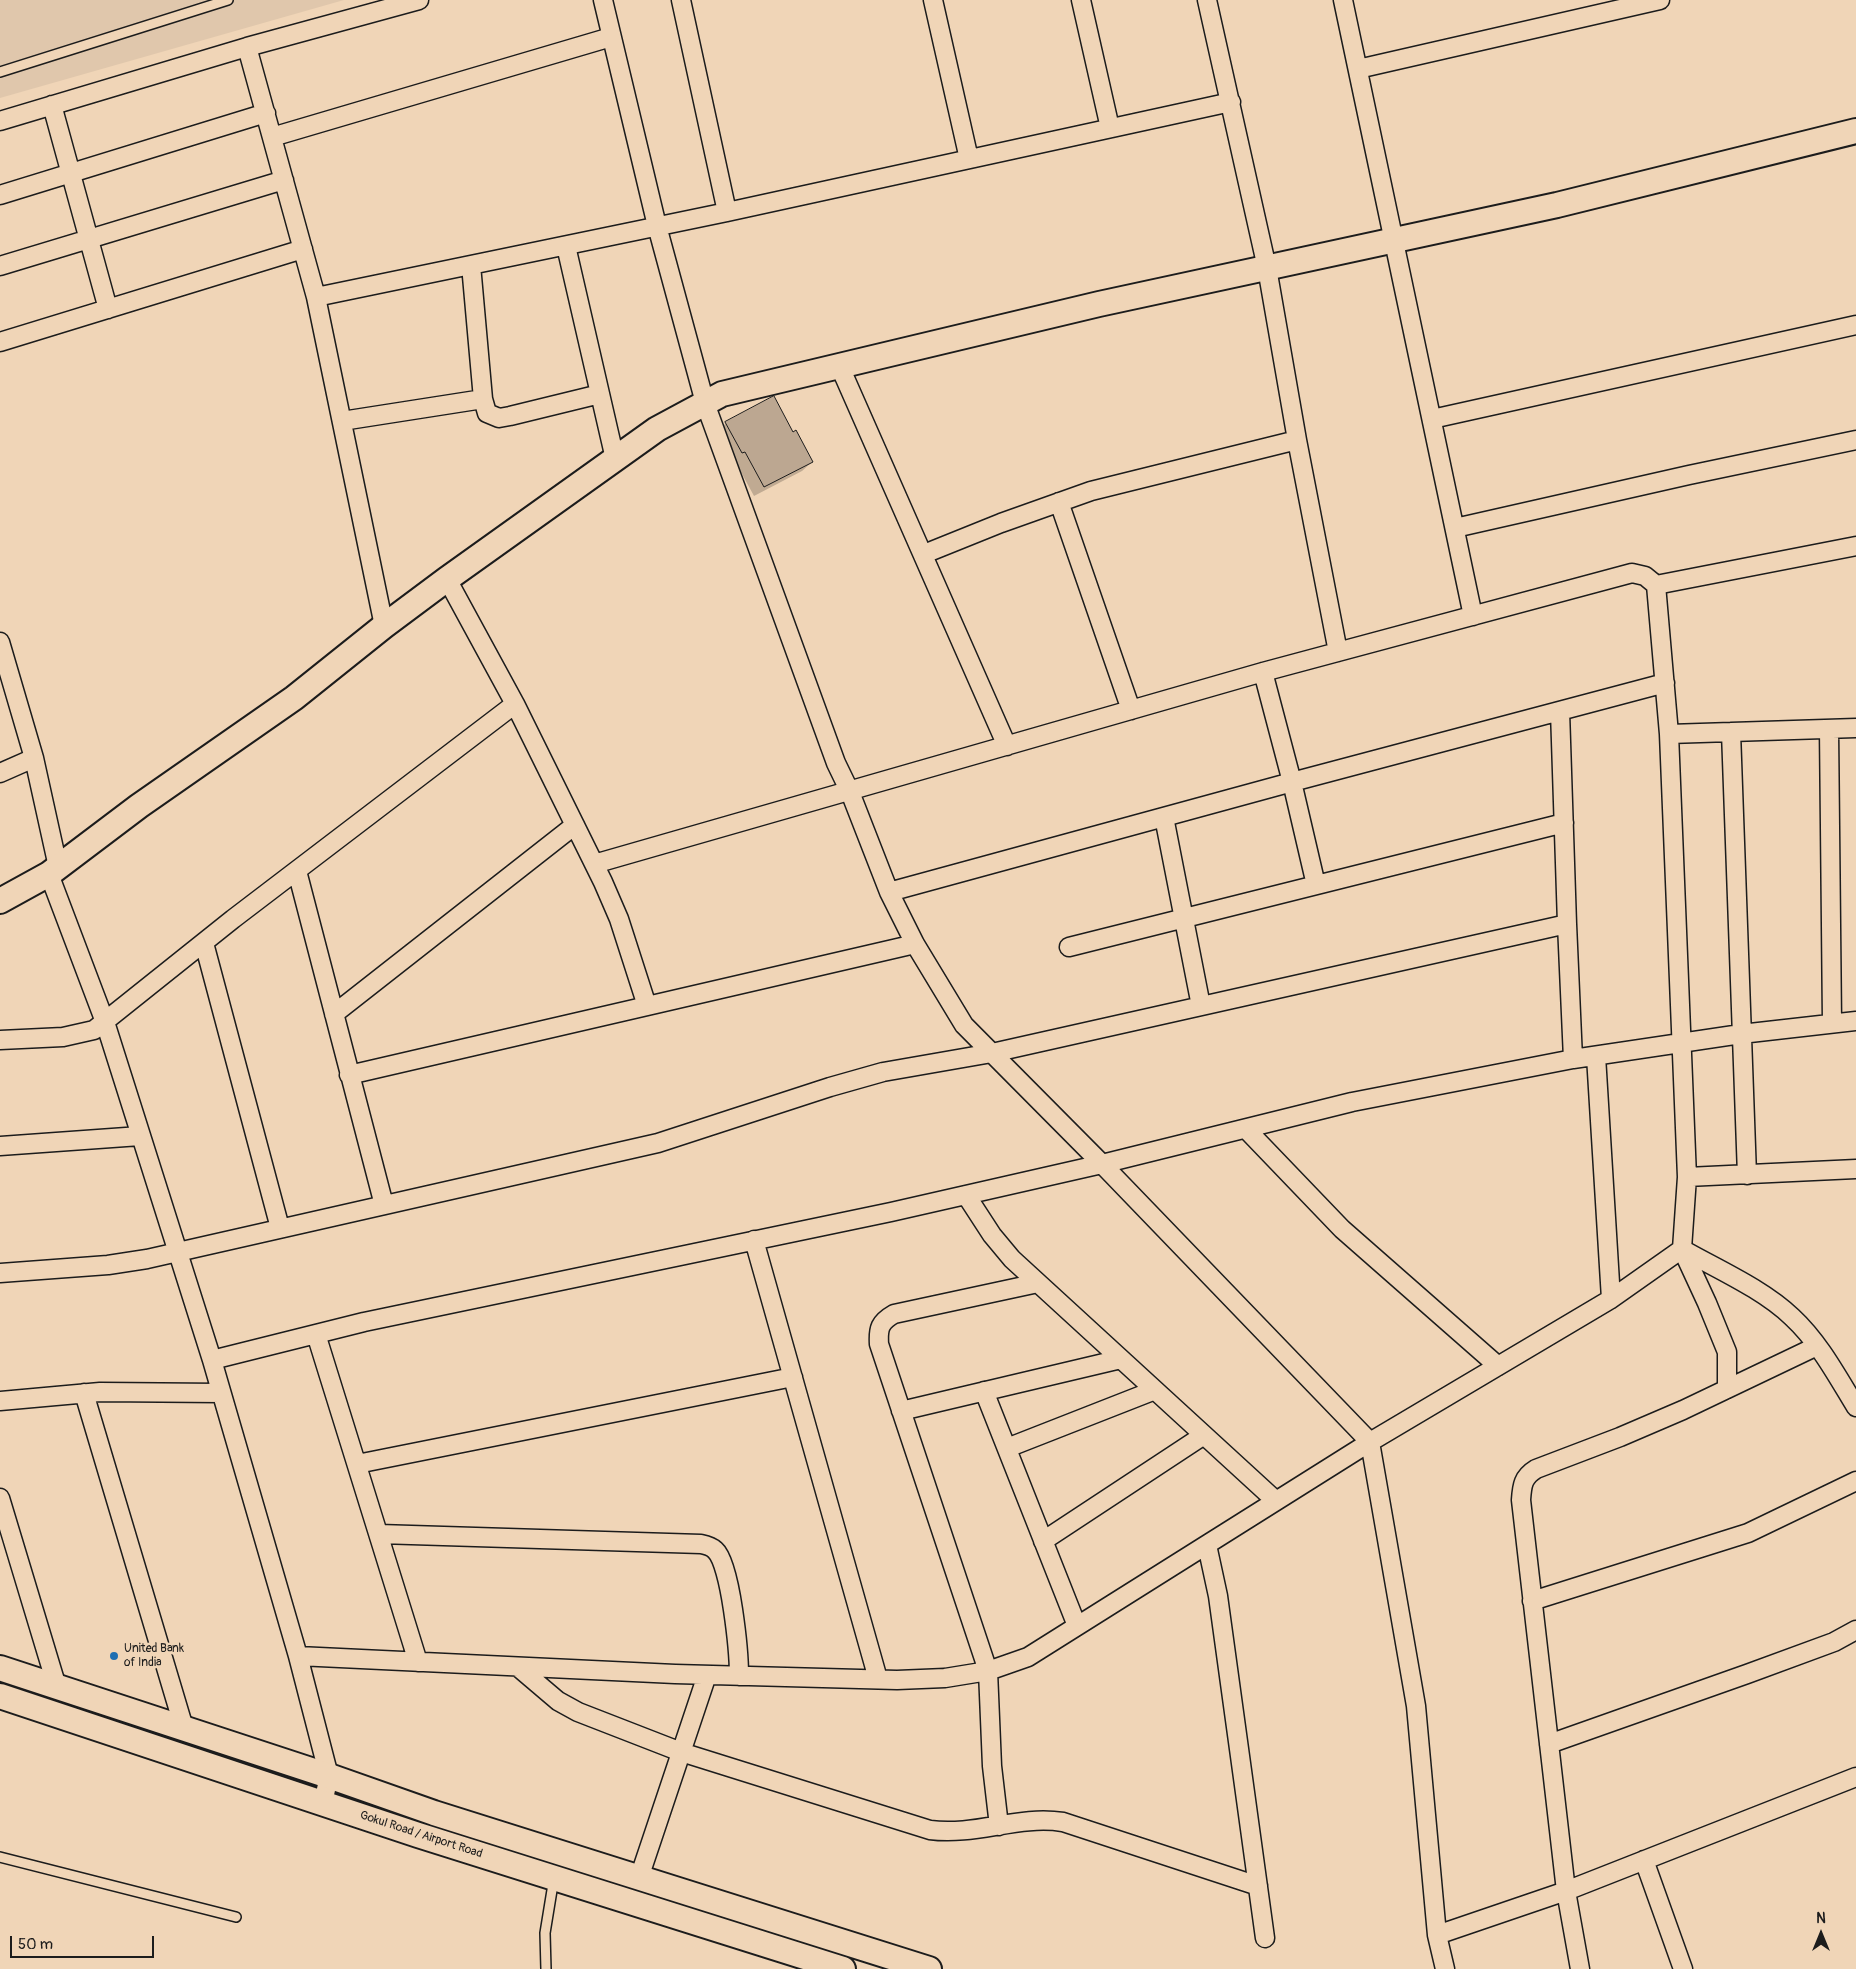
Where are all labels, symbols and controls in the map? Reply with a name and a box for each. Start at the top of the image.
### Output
place label: United Bank of India [124,1642,184,1670]
marker: United Bank of India [108,1650,120,1662]
street label: Gokul Road / Airport Road [358,1808,484,1862]
north arrow [1796,1909,1846,1959]
text: N [1816,1910,1826,1927]
scale bar [12,1926,156,1958]
text: 50 m [18,1935,53,1954]

